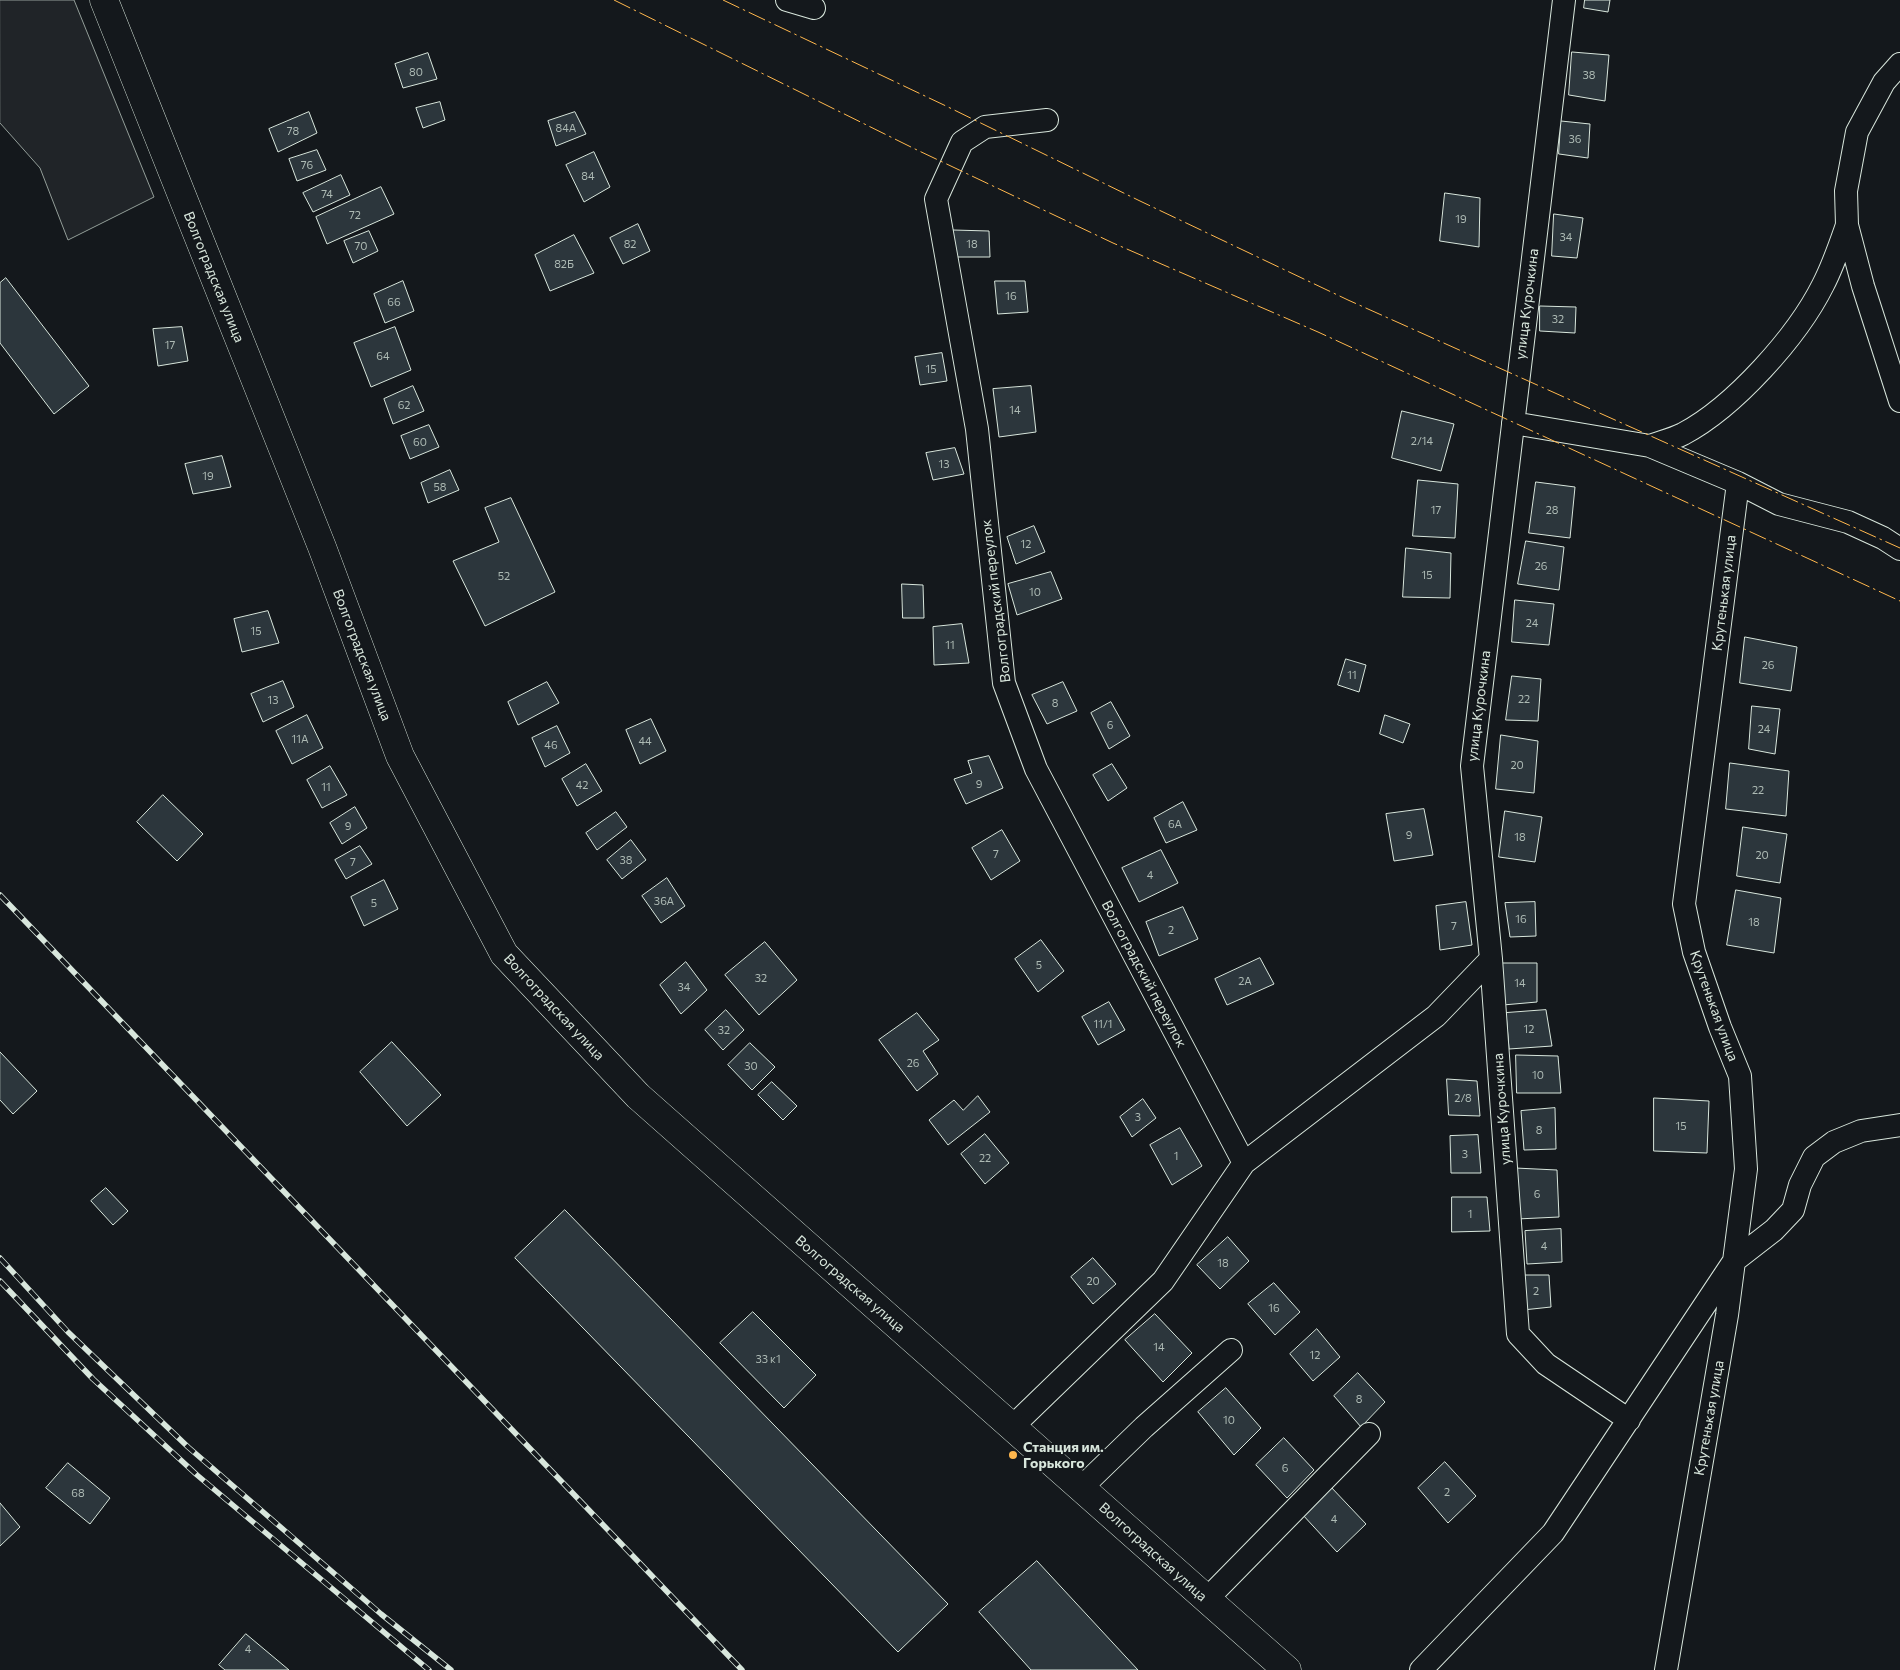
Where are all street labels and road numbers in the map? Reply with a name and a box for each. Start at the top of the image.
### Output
street label: Волгоградская улица [180,209,248,345]
street label: улица Курочкина [1512,247,1542,361]
street label: Волгоградский переулок [978,518,1014,684]
street label: Крутенькая улица [1709,534,1739,652]
street label: Волгоградская улица [329,587,395,723]
street label: улица Курочкина [1464,649,1494,763]
street label: Волгоградский переулок [1098,898,1190,1050]
street label: Крутенькая улица [1686,948,1742,1064]
street label: Волгоградская улица [500,950,608,1064]
street label: улица Курочкина [1490,1053,1514,1165]
street label: Волгоградская улица [792,1232,908,1336]
street label: Крутенькая улица [1691,1359,1727,1477]
street label: Волгоградская улица [1096,1499,1210,1605]

